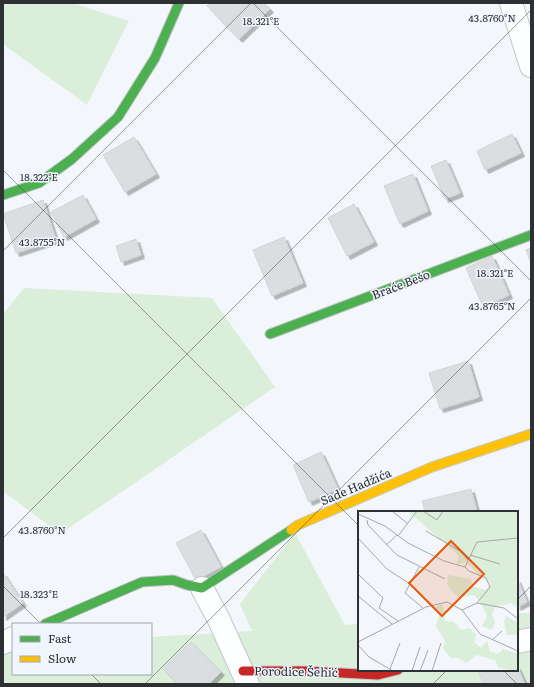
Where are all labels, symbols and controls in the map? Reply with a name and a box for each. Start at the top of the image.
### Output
text: 43.8760°N [468,10,516,25]
text: 18.321°E [243,13,279,28]
text: 18.322°E [20,169,58,184]
text: 43.8755°N [19,234,65,249]
street label: Braće Bešo [369,265,432,303]
text: 18.321°E [477,265,513,280]
text: 43.8765°N [469,298,515,313]
street label: Sade Hadžića [317,463,394,509]
inset map [358,511,518,671]
text: 43.8760°N [18,522,66,537]
text: 18.323°E [20,586,58,601]
legend [12,623,152,675]
text: Fast [48,629,72,647]
text: Slow [48,649,77,667]
street label: Porodice Šehić [254,661,338,681]

